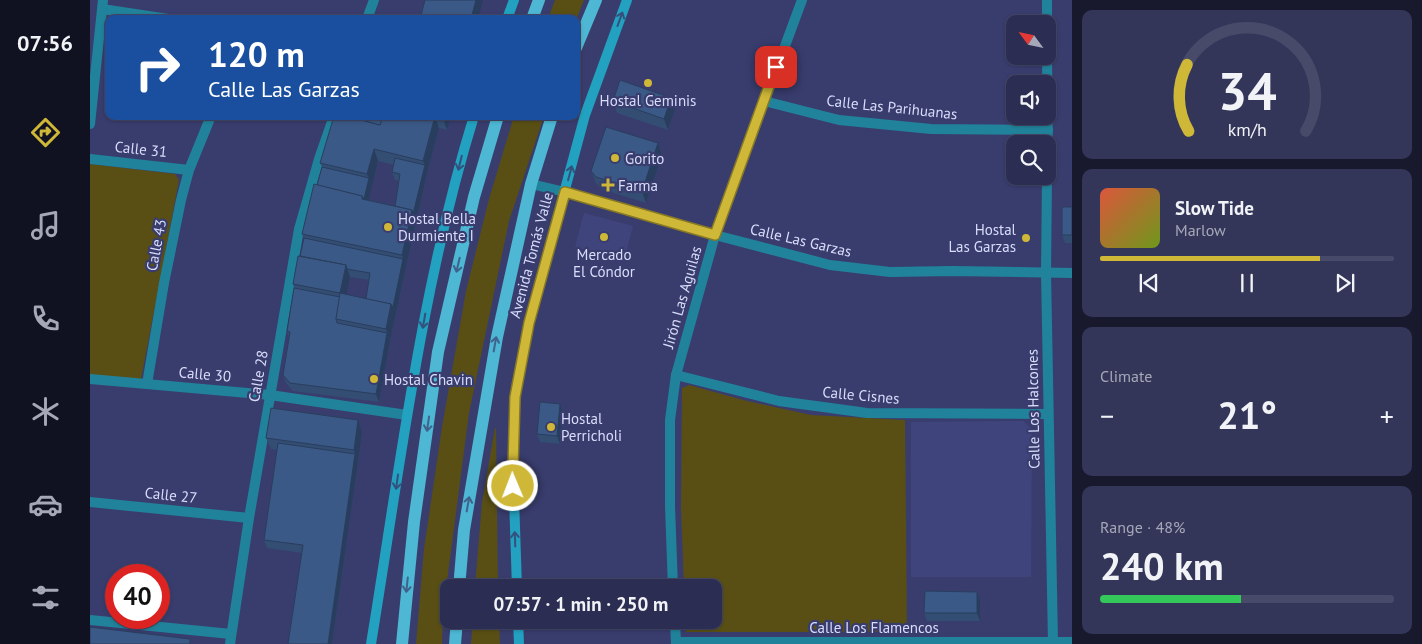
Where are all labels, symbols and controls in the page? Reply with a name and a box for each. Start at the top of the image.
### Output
one-way arrow [616,11,625,27]
north arrow [1006,15,1056,65]
map controls [1006,15,1056,185]
text: 07:56 [17,29,73,57]
text: 120 m [208,31,305,77]
icon: right [125,35,190,100]
pin [755,46,797,88]
icon: arrive [762,53,790,81]
text: 34 [1218,57,1276,124]
text: Calle Las Garzas [208,75,360,103]
button: sound [1006,75,1056,125]
marker: Hostal Geminis [642,77,654,89]
place label: Hostal Geminis [600,91,696,110]
street label: Calle Las Parihuanas [826,91,958,123]
icon: directions [28,115,63,150]
text: km/h [1227,118,1267,141]
button: search [1006,135,1056,185]
street label: Calle 31 [114,137,168,161]
place label: Gorito [625,149,664,168]
marker: Gorito [609,152,621,164]
one-way arrow [455,155,464,171]
one-way arrow [566,166,575,182]
place label: Farma [618,176,658,195]
marker: Farma [602,179,614,191]
street label: Avenida Tomás Valle [505,190,557,320]
text: Slow Tide [1175,196,1254,220]
icon: music [28,208,63,243]
place label: Hostal Bella Durmiente I [398,209,476,245]
street label: Calle 43 [142,217,170,273]
street label: Calle Las Garzas [748,219,854,261]
place label: Hostal Las Garzas [949,220,1017,256]
text: Marlow [1175,220,1226,240]
marker: Hostal Bella Durmiente I [382,221,394,233]
marker: Mercado El Cóndor [598,231,610,243]
marker: Hostal Las Garzas [1020,232,1032,244]
street label: Jirón Las Aguilas [658,244,706,351]
place label: Mercado El Cóndor [573,245,635,281]
one-way arrow [453,256,462,272]
icon: previous [1135,269,1163,297]
icon: pause [1233,269,1261,297]
icon: next [1331,269,1359,297]
icon: phone [28,301,63,336]
one-way arrow [419,313,428,329]
one-way arrow [491,336,501,352]
street label: Calle 28 [244,348,272,404]
street label: Calle Los Halcones [1022,349,1044,469]
street label: Calle 30 [178,362,232,386]
text: Climate [1100,366,1152,386]
place label: Hostal Chavin [384,370,473,389]
marker: Hostal Chavin [368,373,380,385]
street label: Calle Cisnes [822,382,900,408]
text: 21° [1217,390,1277,439]
icon: climate [28,394,63,429]
text: − [1100,397,1114,434]
text: + [1380,397,1394,434]
place label: Hostal Perricholi [561,409,622,445]
one-way arrow [422,416,432,432]
marker: Hostal Perricholi [545,421,557,433]
position arrow [486,459,538,511]
one-way arrow [392,473,402,489]
street label: Calle 27 [144,483,198,507]
icon: car [28,487,63,522]
one-way arrow [464,497,474,513]
text: Range · 48% [1100,517,1185,537]
one-way arrow [511,531,520,547]
text: 240 km [1100,541,1224,590]
speed limit sign: 40 [105,564,170,629]
one-way arrow [402,577,412,593]
icon: filters [28,580,63,615]
text: 07:57 · 1 min · 250 m [494,592,668,616]
street label: Calle Los Flamencos [809,618,939,637]

